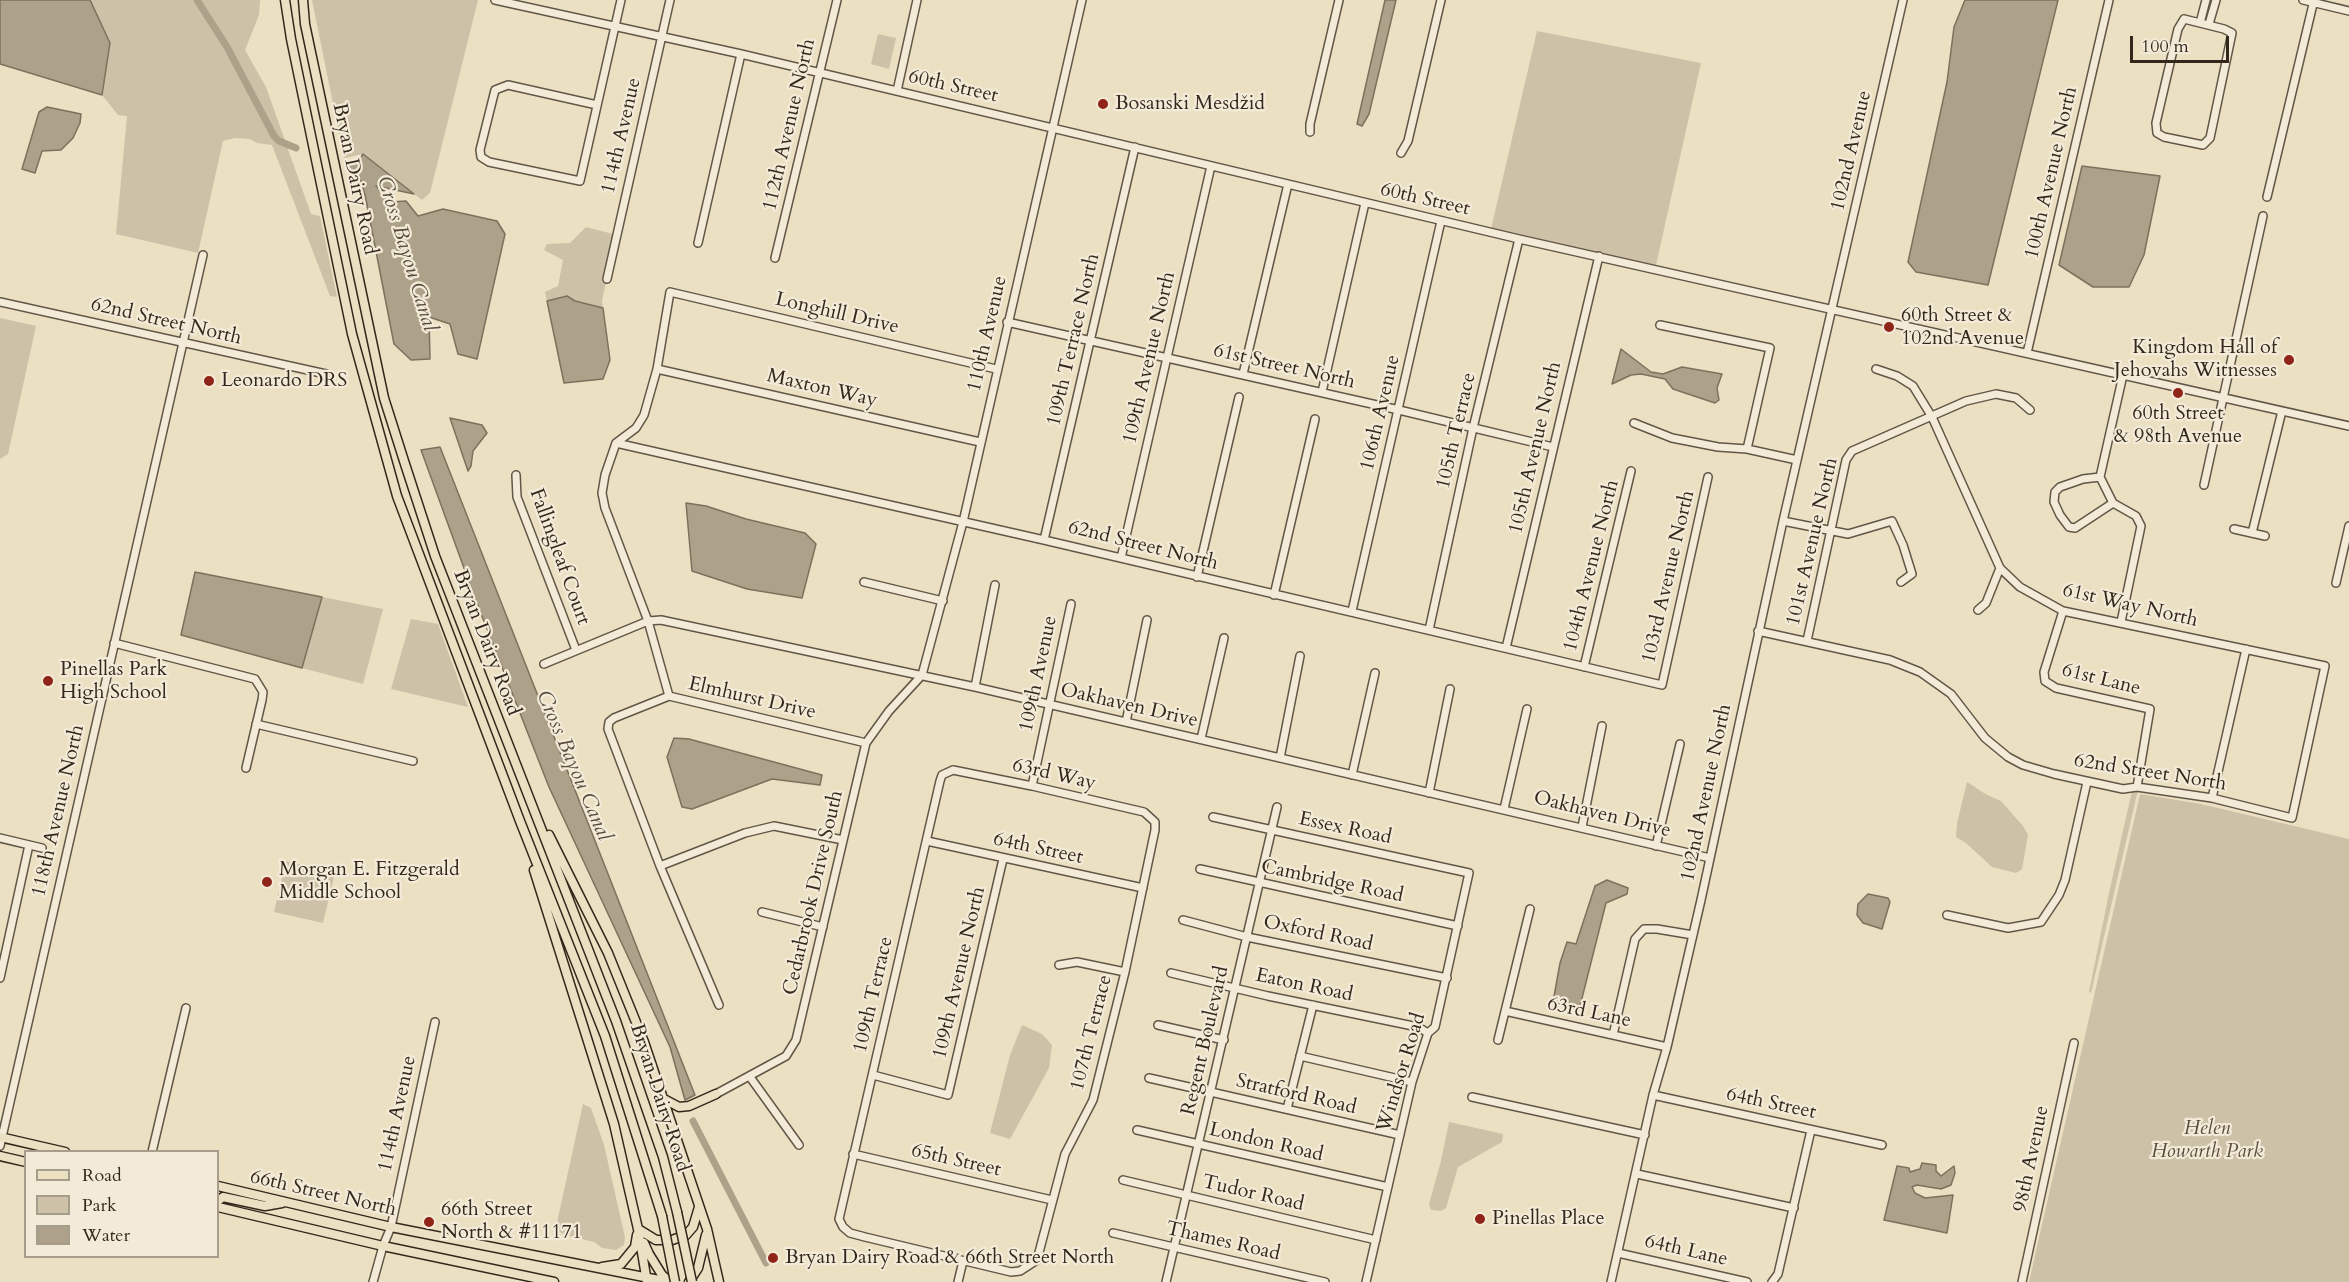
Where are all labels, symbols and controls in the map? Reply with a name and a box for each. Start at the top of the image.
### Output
scale bar [2133,24,2232,62]
text: 100 m [2141,34,2189,59]
street label: 112th Avenue North [759,37,821,213]
street label: 60th Street [906,65,1000,109]
street label: 114th Avenue [597,76,647,196]
street label: 100th Avenue North [2021,85,2083,261]
street label: 102nd Avenue [1826,88,1878,214]
place label: Bosanski Mesdžid [1115,92,1265,116]
marker: Bosanski Mesdžid [1096,97,1110,111]
street label: Bryan Dairy Road [326,101,382,257]
water label: Cross Bayou Canal [370,173,442,335]
street label: 60th Street [1378,178,1472,222]
street label: 109th Terrace North [1042,251,1106,429]
street label: 109th Avenue North [1119,270,1181,446]
street label: 110th Avenue [963,274,1013,394]
street label: Longhill Drive [773,288,901,340]
street label: 62nd Street North [88,293,244,351]
place label: 60th Street & 102nd Avenue [1901,304,2024,351]
marker: 60th Street & 102nd Avenue [1882,320,1896,334]
place label: Kingdom Hall of Jehovahs Witnesses [2114,336,2277,383]
street label: 61st Street North [1211,339,1357,395]
street label: 106th Avenue [1356,353,1406,473]
marker: Kingdom Hall of Jehovahs Witnesses [2282,353,2296,367]
street label: 105th Avenue North [1505,360,1567,536]
street label: Maxton Way [764,365,880,413]
place label: Leonardo DRS [221,369,347,393]
street label: 105th Terrace [1432,371,1482,491]
marker: Leonardo DRS [202,374,216,388]
marker: 60th Street & 98th Avenue [2171,386,2185,400]
place label: 60th Street & 98th Avenue [2114,402,2242,449]
street label: 101st Avenue North [1782,456,1844,628]
street label: 104th Avenue North [1559,478,1625,654]
street label: Fallingleaf Court [523,486,595,628]
street label: 103rd Avenue North [1637,488,1701,666]
street label: 62nd Street North [1065,516,1221,576]
street label: Bryan Dairy Road [447,567,525,719]
street label: 61st Way North [2060,579,2200,633]
street label: 109th Avenue [1015,614,1063,734]
place label: Pinellas Park High School [60,658,167,705]
street label: 61st Lane [2059,659,2143,701]
street label: Elmhurst Drive [686,673,818,725]
marker: Pinellas Park High School [41,674,55,688]
street label: Oakhaven Drive [1058,678,1200,734]
water label: Cross Bayou Canal [530,687,616,845]
street label: 102nd Avenue North [1676,702,1738,884]
street label: 118th Avenue North [28,723,90,899]
street label: 62nd Street North [2072,749,2228,797]
street label: 63rd Way [1010,754,1098,796]
street label: Oakhaven Drive [1531,786,1673,844]
street label: Cedarbrook Drive South [779,788,849,998]
street label: Essex Road [1297,807,1393,851]
street label: 64th Street [991,828,1085,870]
street label: Cambridge Road [1259,855,1405,909]
place label: Morgan E. Fitzgerald Middle School [279,858,460,905]
marker: Morgan E. Fitzgerald Middle School [260,875,274,889]
street label: 109th Avenue North [929,885,991,1061]
street label: Oxford Road [1261,911,1375,957]
street label: 109th Terrace [849,935,899,1055]
street label: Regent Boulevard [1177,964,1235,1118]
street label: Eaton Road [1253,964,1355,1008]
street label: 107th Terrace [1066,973,1118,1093]
street label: 63rd Lane [1545,992,1633,1034]
street label: Windsor Road [1372,1010,1432,1136]
street label: Bryan Dairy Road [624,1021,694,1175]
street label: 114th Avenue [374,1054,422,1174]
street label: Stratford Road [1233,1069,1359,1121]
street label: 64th Street [1724,1083,1818,1125]
street label: 98th Avenue [2009,1104,2055,1214]
park label: Helen Howarth Park [2151,1117,2263,1164]
street label: London Road [1207,1118,1325,1168]
street label: 65th Street [909,1139,1003,1183]
legend [24,1150,219,1258]
text: Road [82,1163,122,1188]
street label: 66th Street North [248,1166,398,1222]
street label: Tudor Road [1200,1171,1306,1217]
text: Park [82,1193,117,1218]
place label: 66th Street North & #11171 [441,1198,582,1245]
place label: Pinellas Place [1492,1207,1605,1231]
marker: Pinellas Place [1473,1212,1487,1226]
marker: 66th Street North & #11171 [422,1215,436,1229]
street label: Thames Road [1164,1217,1282,1267]
text: Water [82,1223,130,1248]
street label: 64th Lane [1642,1230,1730,1272]
place label: Bryan Dairy Road & 66th Street North [785,1246,1114,1270]
marker: Bryan Dairy Road & 66th Street North [766,1251,780,1265]

